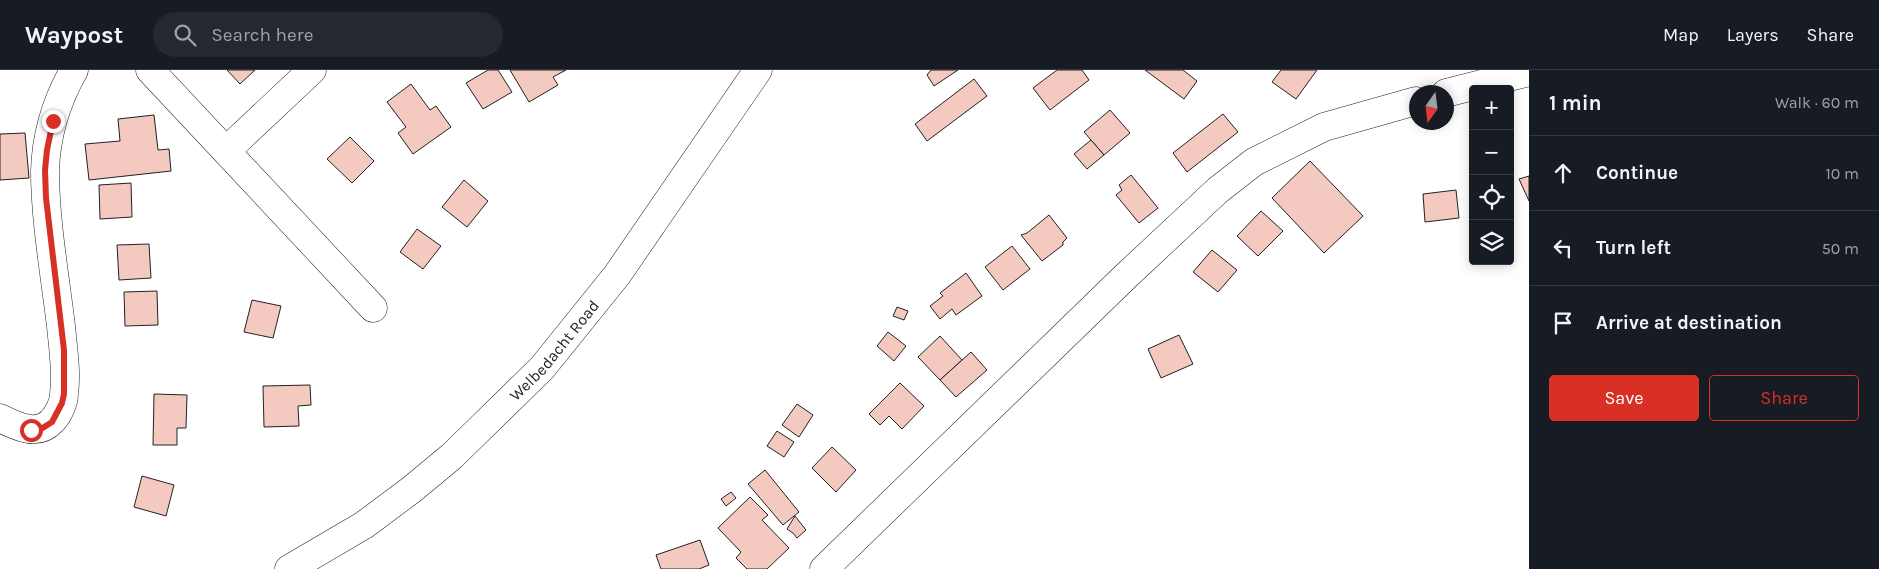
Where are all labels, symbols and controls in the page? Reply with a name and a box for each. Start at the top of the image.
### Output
search box [153,12,503,57]
text: Waypost [25,21,123,49]
icon: search [171,21,199,49]
text: Search here [211,24,313,46]
text: Map [1663,24,1699,46]
text: Layers [1727,24,1779,46]
text: Share [1807,24,1854,46]
north arrow [1409,85,1454,130]
map controls [1469,85,1514,265]
button: + [1469,85,1514,130]
text: 1 min [1549,91,1602,115]
text: Walk · 60 m [1775,93,1859,112]
route end [42,110,65,133]
button: − [1469,130,1514,175]
icon: ahead [1549,159,1577,187]
text: Continue [1596,162,1678,184]
text: 10 m [1825,164,1859,183]
button: locate [1469,175,1514,220]
button: layers [1469,220,1514,265]
icon: left [1549,234,1577,262]
text: Turn left [1596,237,1671,259]
text: 50 m [1822,239,1859,258]
street label: Welbedacht Road [505,296,603,405]
icon: arrive [1549,309,1577,337]
text: Arrive at destination [1596,312,1782,334]
button: Save [1549,375,1699,421]
button: Share [1709,375,1859,421]
route start [20,419,43,442]

